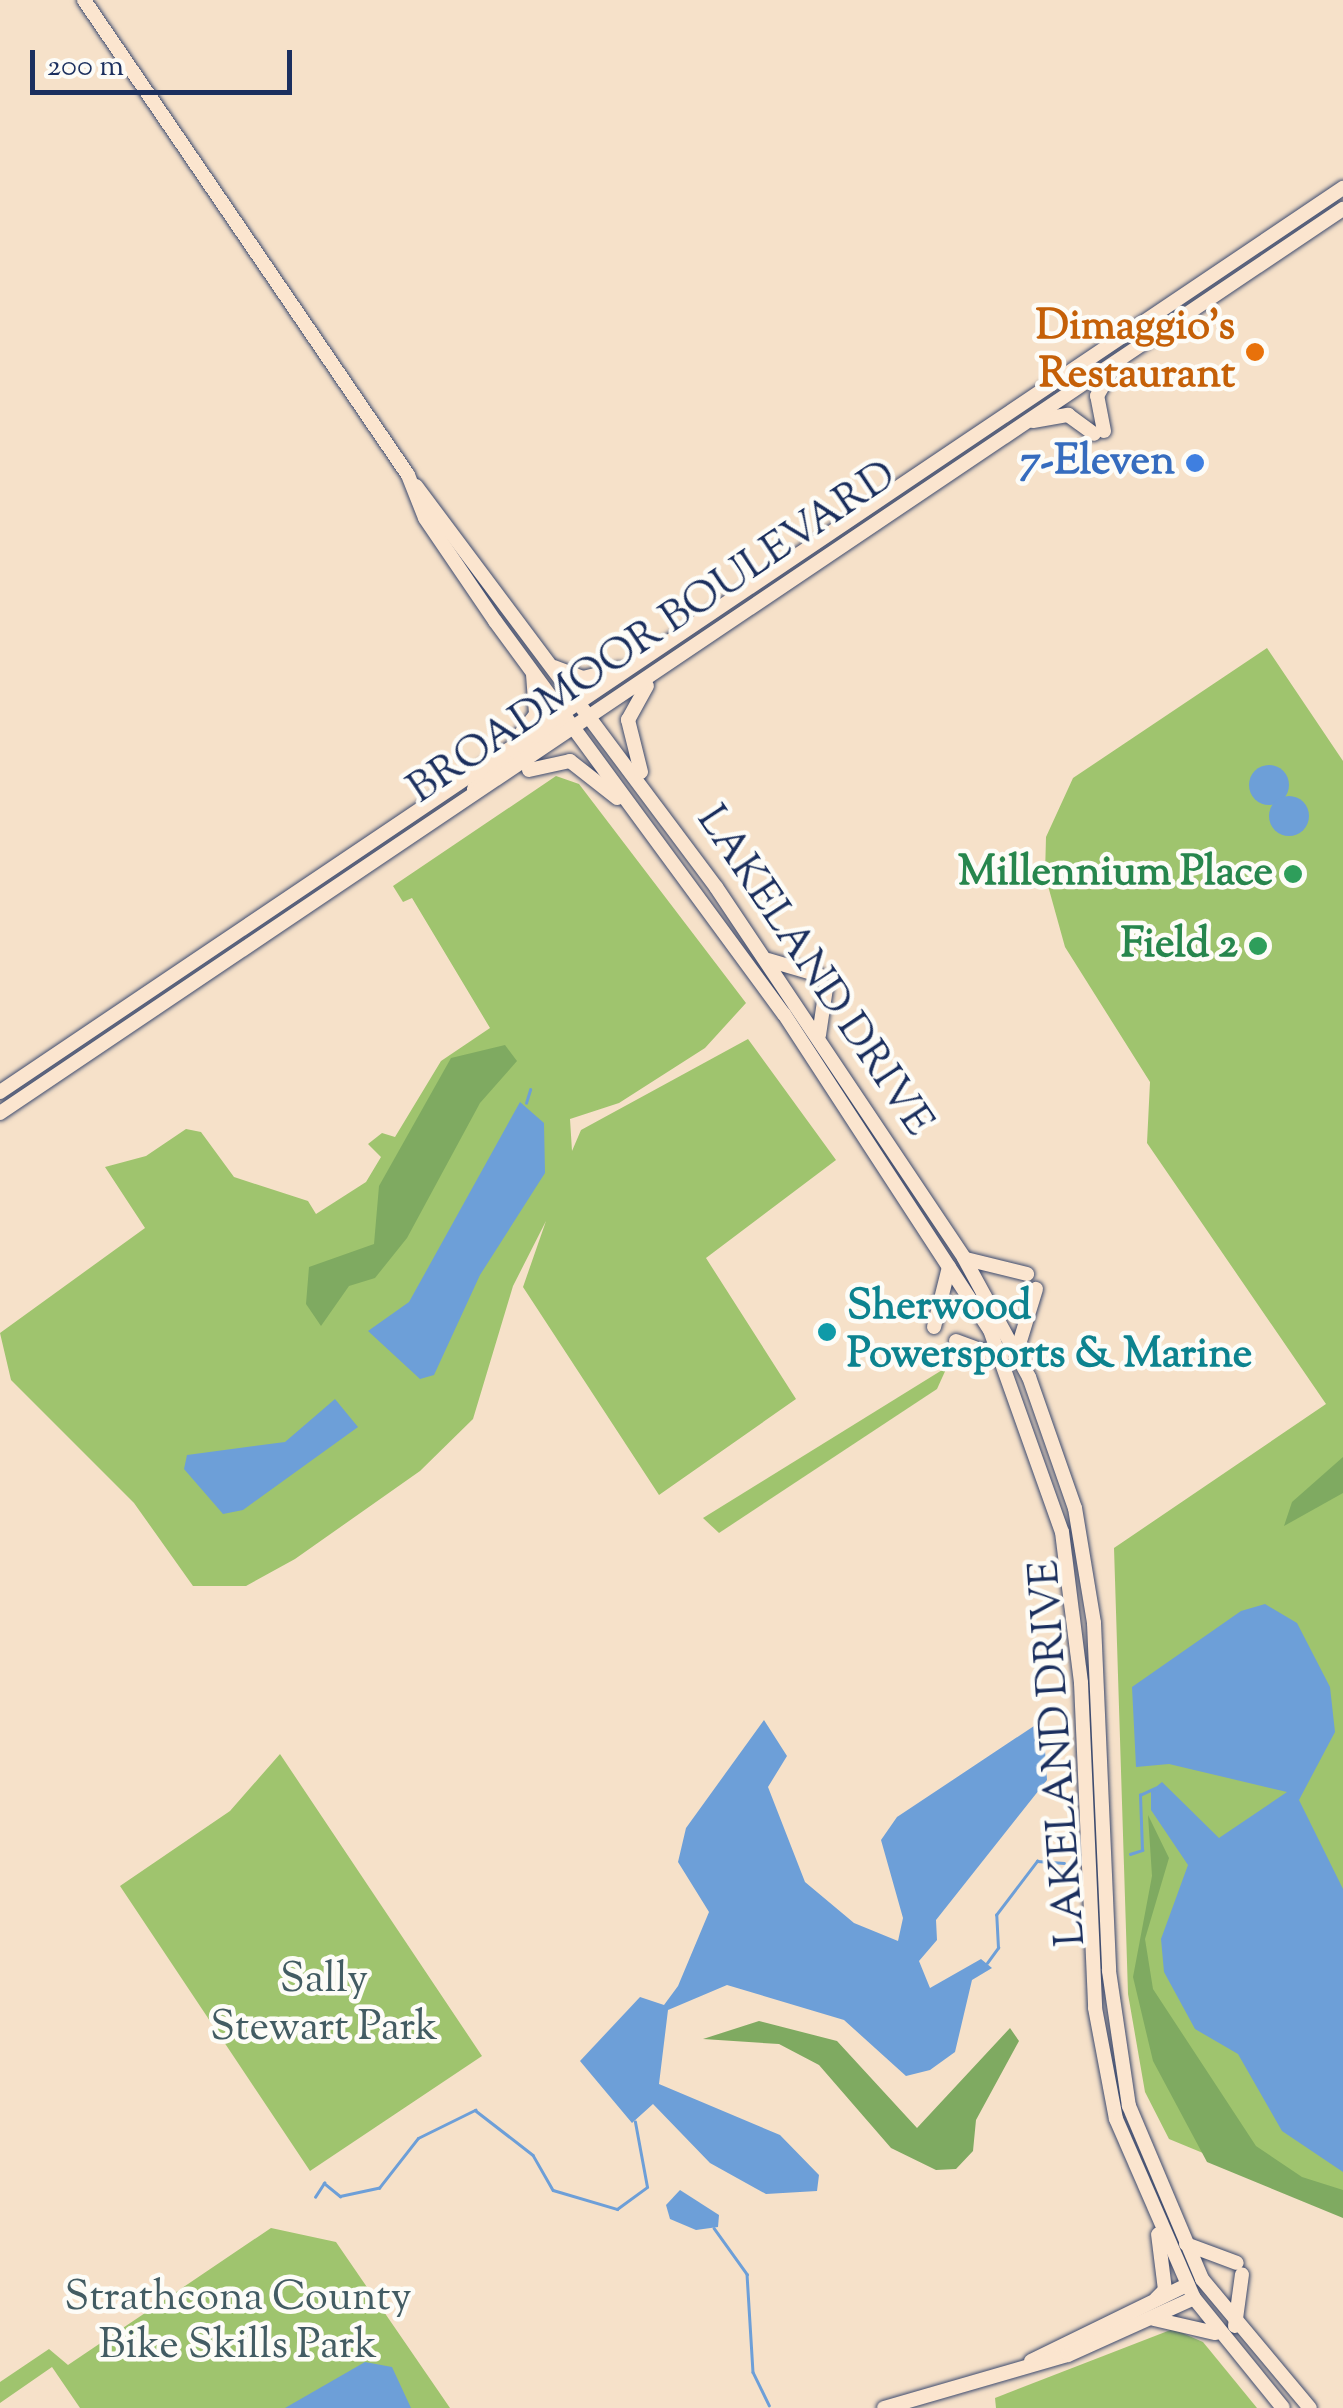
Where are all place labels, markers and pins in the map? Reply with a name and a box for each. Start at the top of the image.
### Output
place label: Dimaggio's Restaurant [1036,303,1235,402]
marker: Dimaggio's Restaurant [1244,341,1266,363]
place label: 7-Eleven [1020,438,1175,488]
marker: 7-Eleven [1184,452,1206,474]
place label: Millennium Place [958,849,1273,899]
marker: Millennium Place [1282,863,1304,885]
place label: Field 2 [1121,921,1238,971]
marker: Field 2 [1247,935,1269,957]
place label: Sherwood Powersports & Marine [847,1283,1252,1382]
marker: Sherwood Powersports & Marine [816,1321,838,1343]

